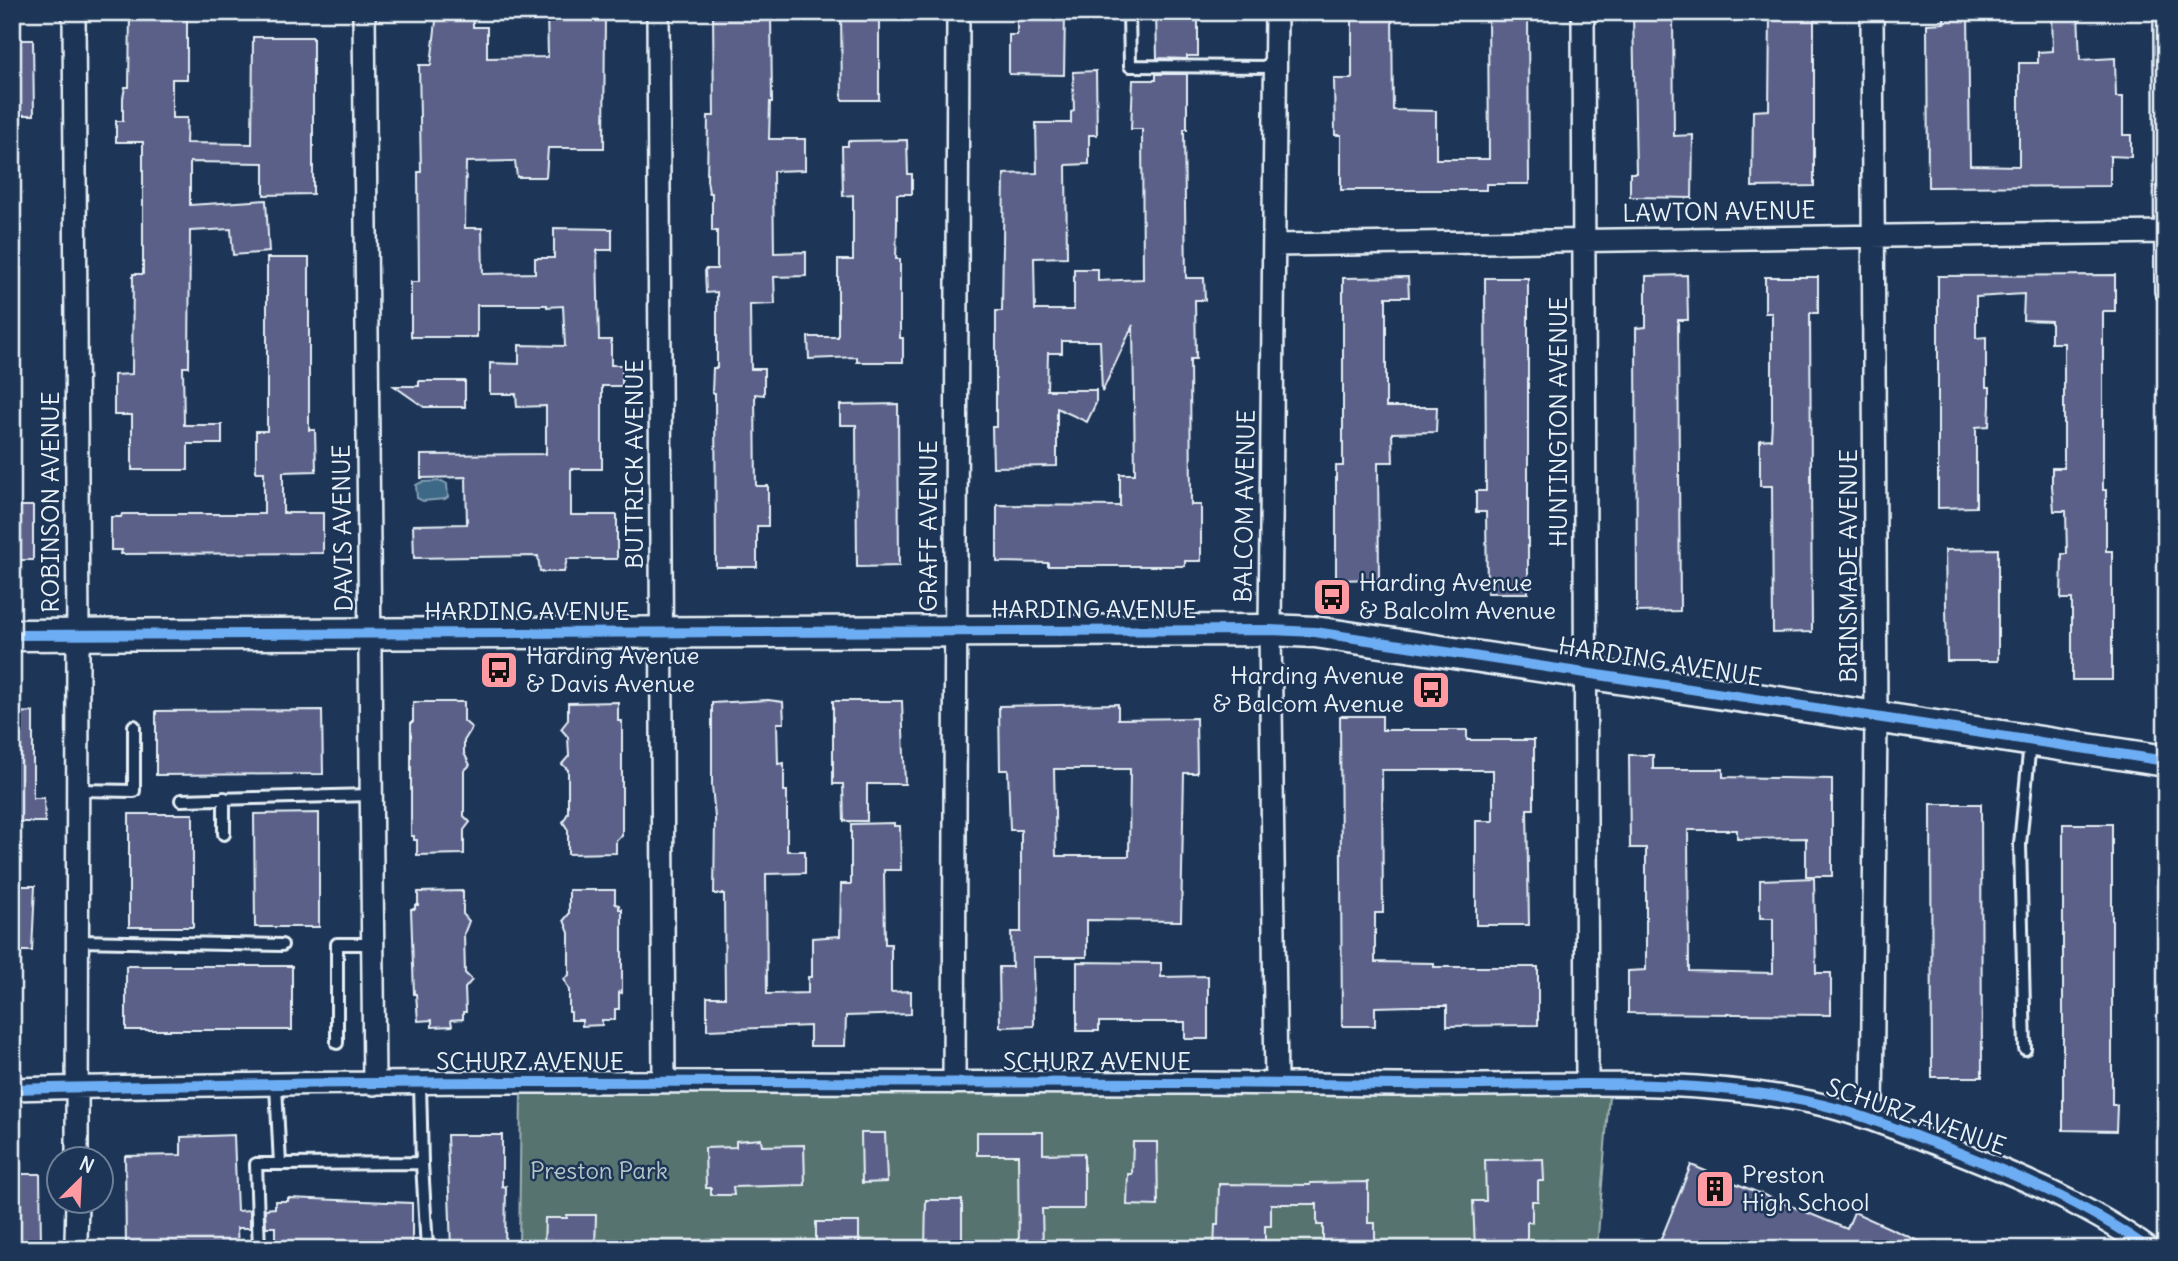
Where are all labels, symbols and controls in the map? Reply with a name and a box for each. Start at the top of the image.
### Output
street label: LAWTON AVENUE [1622,194,1816,228]
street label: HUNTINGTON AVENUE [1543,297,1573,547]
street label: BUTTRICK AVENUE [619,359,649,569]
street label: ROBINSON AVENUE [35,391,65,613]
street label: BALCOM AVENUE [1227,409,1261,603]
street label: GRAFF AVENUE [913,440,943,612]
street label: DAVIS AVENUE [326,444,358,612]
street label: BRINSMADE AVENUE [1833,449,1863,683]
place label: Harding Avenue & Balcolm Avenue [1359,567,1556,625]
bus stop icon: Harding Avenue & Balcolm Avenue [1311,576,1353,618]
street label: HARDING AVENUE [991,594,1197,624]
street label: HARDING AVENUE [424,596,630,626]
street label: HARDING AVENUE [1556,630,1764,692]
place label: Harding Avenue & Davis Avenue [526,640,699,698]
bus stop icon: Harding Avenue & Davis Avenue [478,649,520,691]
place label: Harding Avenue & Balcom Avenue [1212,660,1404,718]
bus stop icon: Harding Avenue & Balcom Avenue [1410,669,1452,711]
street label: SCHURZ AVENUE [436,1046,624,1076]
street label: SCHURZ AVENUE [1003,1046,1191,1076]
street label: SCHURZ AVENUE [1823,1071,2010,1161]
north arrow [46,1146,116,1216]
text: N [76,1151,98,1178]
park label: Preston Park [530,1155,668,1185]
place label: Preston High School [1742,1159,1869,1217]
building icon: Preston High School [1694,1168,1736,1210]

